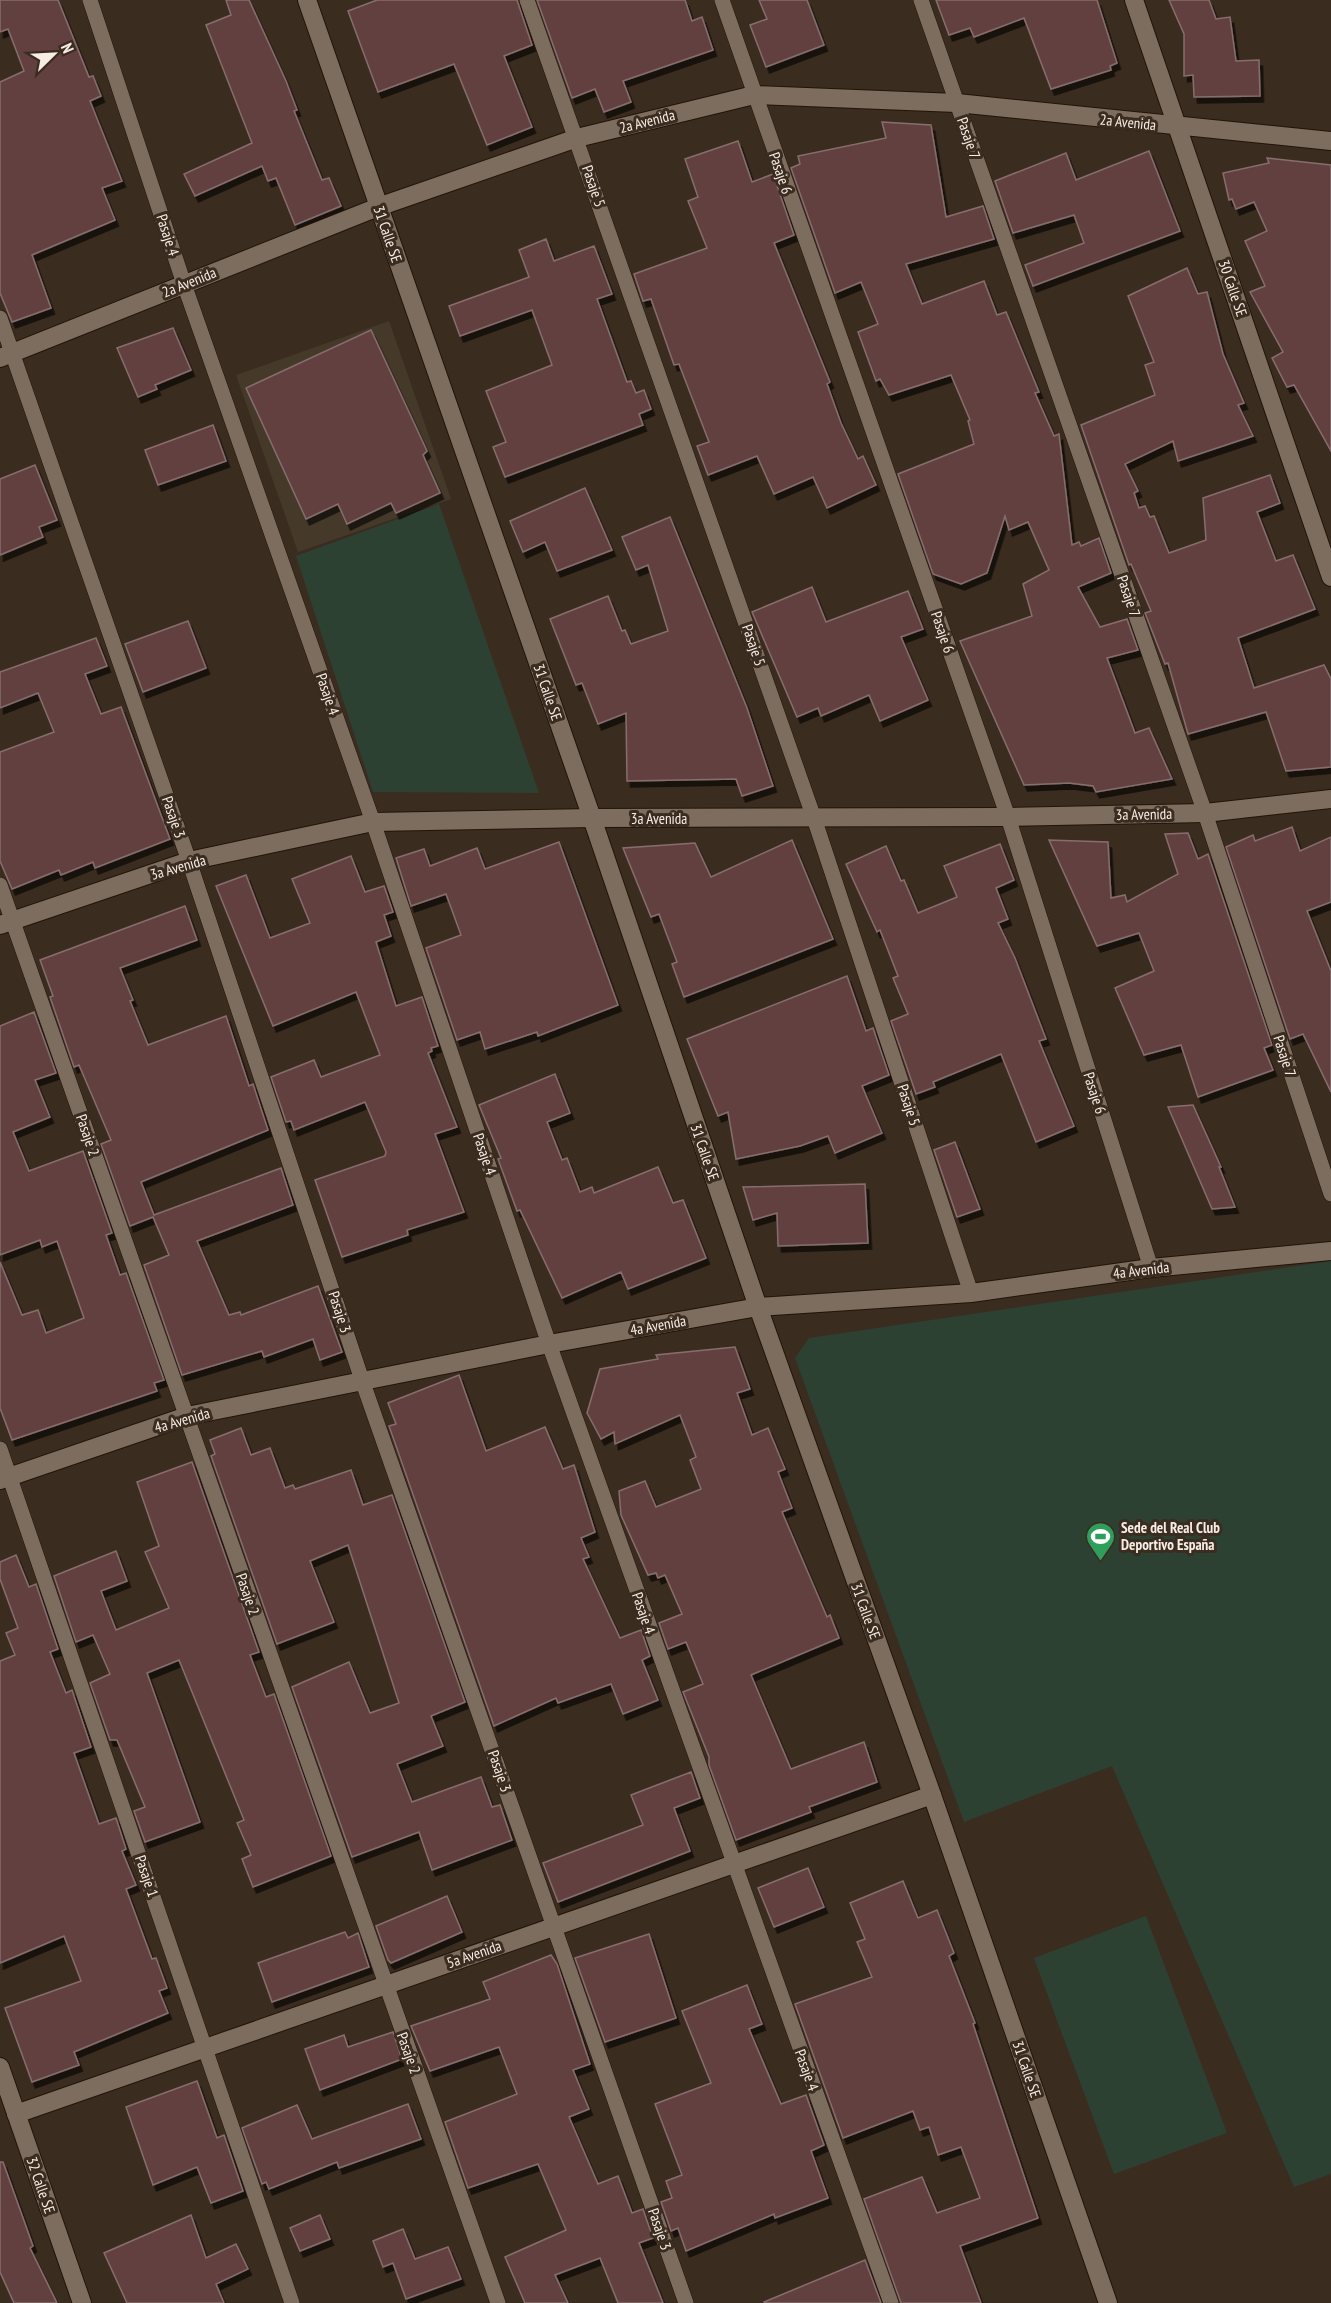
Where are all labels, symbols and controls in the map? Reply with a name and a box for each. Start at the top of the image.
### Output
north arrow [24,24,84,84]
text: N [57,40,79,56]
street label: 2a Avenida [617,105,677,137]
street label: 2a Avenida [1099,110,1157,134]
street label: Pasaje 7 [953,115,985,161]
street label: Pasaje 6 [765,150,797,197]
street label: Pasaje 5 [578,163,610,209]
street label: 31 Calle SE [369,203,407,265]
street label: Pasaje 4 [152,212,184,259]
street label: 30 Calle SE [1214,257,1252,319]
street label: 2a Avenida [159,263,219,301]
street label: Pasaje 7 [1113,573,1145,619]
street label: Pasaje 6 [927,609,959,656]
street label: Pasaje 5 [738,622,770,668]
street label: 31 Calle SE [529,661,567,723]
street label: Pasaje 4 [312,671,344,718]
street label: Pasaje 3 [158,794,190,840]
street label: 3a Avenida [1116,804,1172,824]
street label: 3a Avenida [631,809,687,828]
street label: 3a Avenida [148,850,208,884]
street label: Pasaje 7 [1269,1033,1301,1079]
street label: Pasaje 6 [1079,1070,1111,1117]
street label: Pasaje 5 [893,1082,925,1128]
street label: Pasaje 2 [72,1112,104,1158]
street label: 31 Calle SE [686,1121,724,1183]
street label: Pasaje 4 [469,1131,501,1178]
street label: 4a Avenida [1112,1257,1170,1283]
street label: Pasaje 3 [324,1289,356,1335]
street label: 4a Avenida [629,1311,687,1339]
street label: 4a Avenida [152,1403,212,1437]
place label: Sede del Real Club Deportivo España [1121,1518,1220,1554]
sports icon: Sede del Real Club Deportivo España [1084,1520,1116,1562]
street label: Pasaje 2 [232,1571,264,1617]
street label: 31 Calle SE [847,1580,885,1642]
street label: Pasaje 4 [628,1590,660,1637]
street label: Pasaje 3 [484,1748,516,1794]
street label: Pasaje 1 [131,1853,163,1899]
street label: 5a Avenida [444,1936,504,1972]
street label: Pasaje 2 [393,2030,425,2076]
street label: 31 Calle SE [1008,2038,1046,2100]
street label: Pasaje 4 [791,2047,823,2094]
street label: 32 Calle SE [22,2154,60,2216]
street label: Pasaje 3 [644,2206,676,2252]

